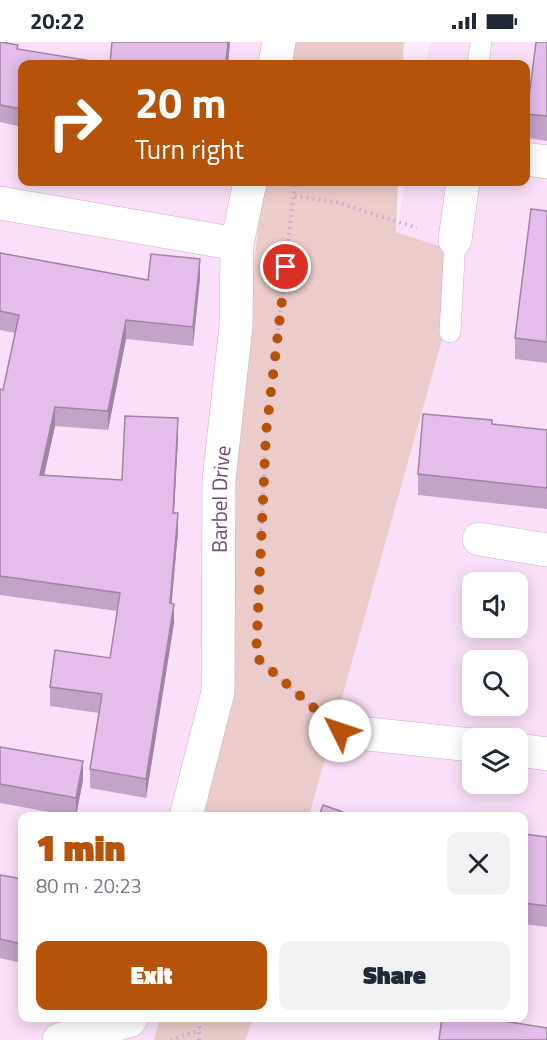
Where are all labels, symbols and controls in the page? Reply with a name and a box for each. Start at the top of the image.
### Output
text: 20:22 [30,4,85,38]
text: 20 m [135,70,227,134]
icon: right [36,84,114,162]
text: Turn right [135,128,244,169]
pin [260,241,311,292]
icon: arrive [269,250,302,283]
street label: Barbel Drive [203,444,239,553]
map controls [462,572,528,794]
button: sound [462,572,528,638]
button: search [462,650,528,716]
position arrow [308,699,372,763]
button: layers [462,728,528,794]
text: 1 min [36,820,125,875]
button: close [447,832,510,895]
text: 80 m · 20:23 [36,870,142,901]
button: Exit [36,941,267,1010]
button: Share [279,941,510,1010]

